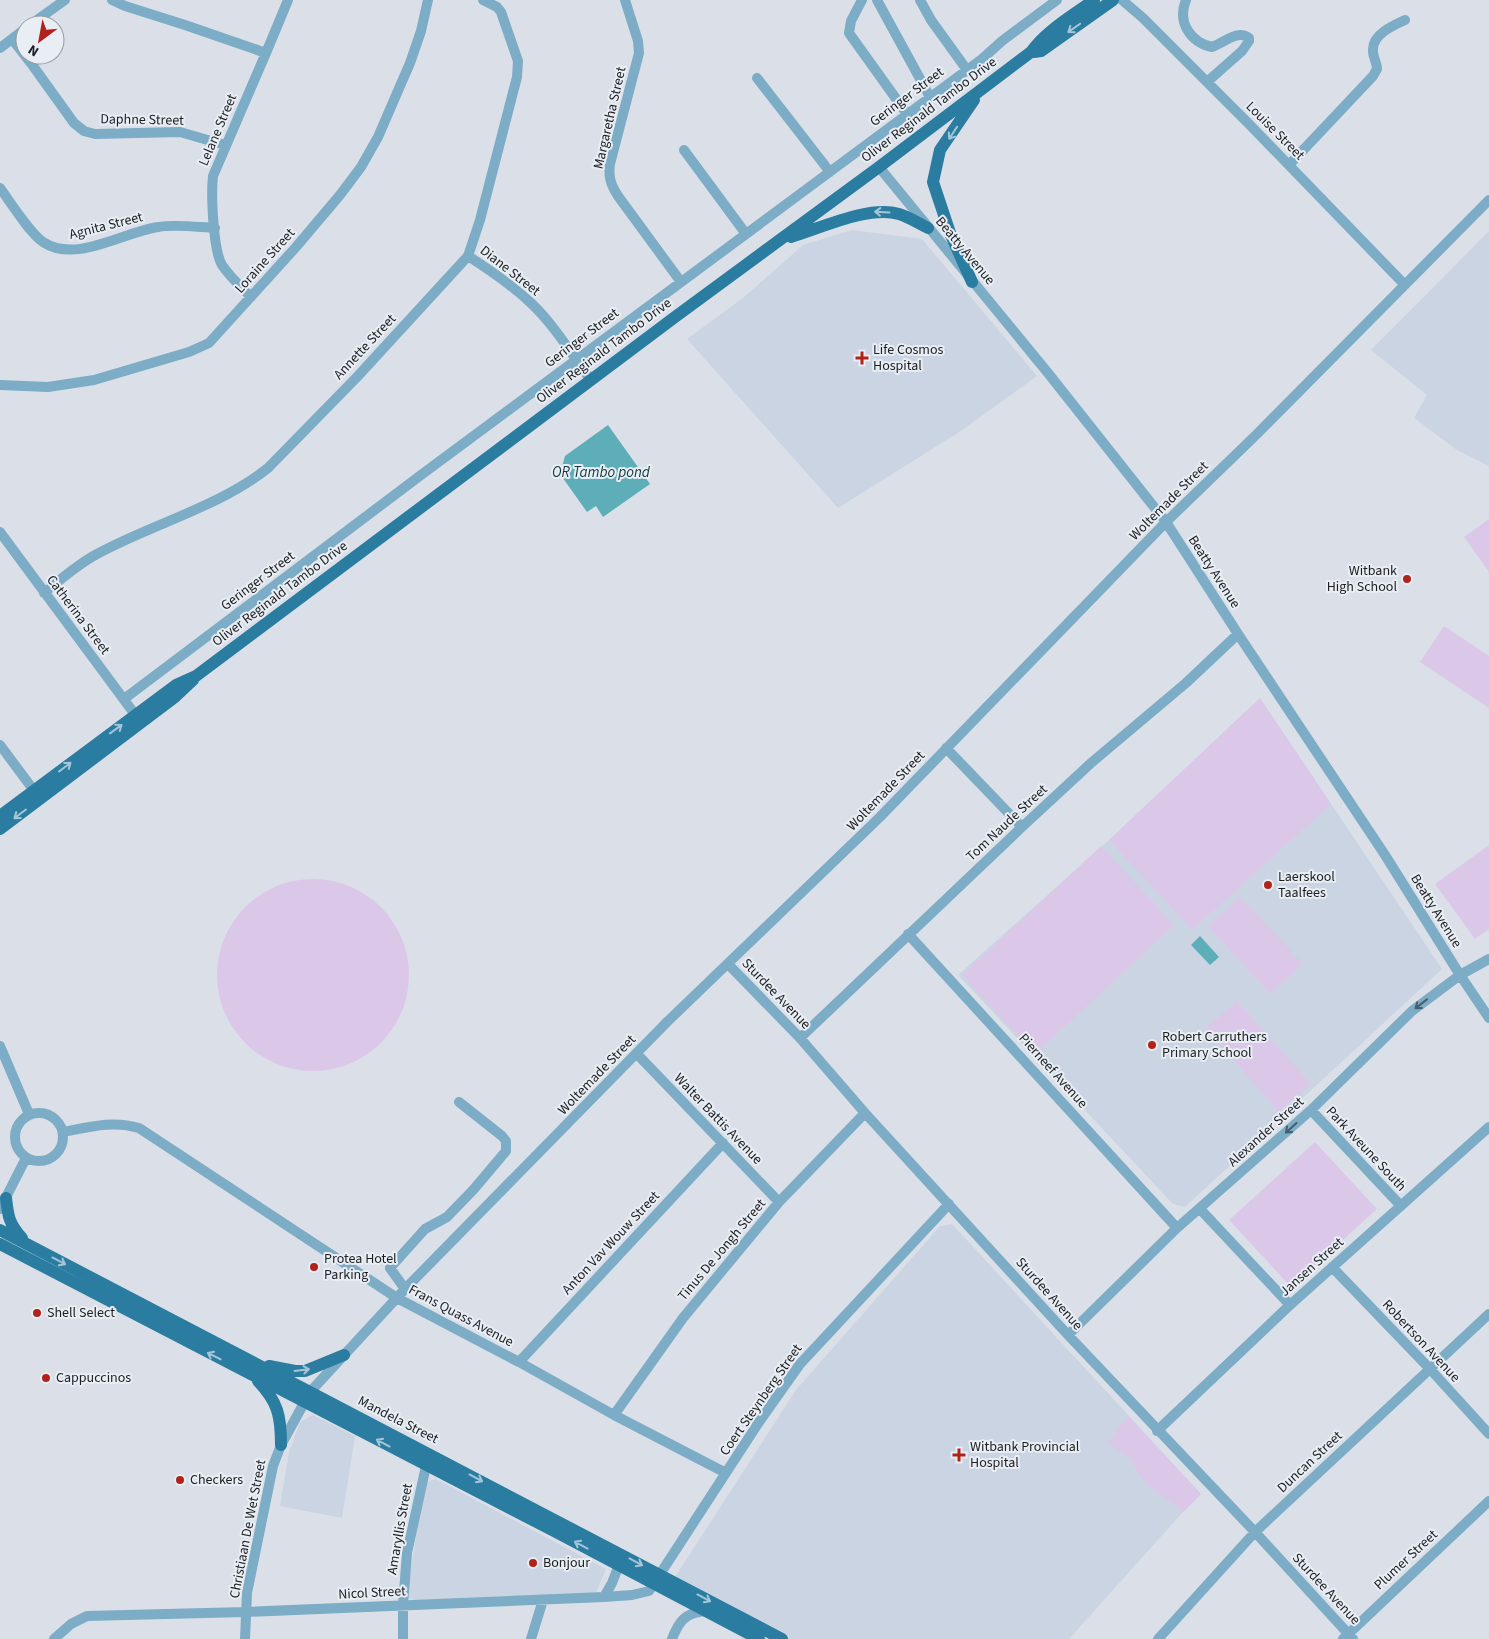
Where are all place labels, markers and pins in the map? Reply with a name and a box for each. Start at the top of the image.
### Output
place label: Life Cosmos Hospital [873,340,944,376]
marker: Life Cosmos Hospital [855,351,869,365]
place label: Witbank High School [1327,561,1397,597]
marker: Witbank High School [1401,573,1413,585]
place label: Laerskool Taalfees [1278,867,1335,903]
marker: Laerskool Taalfees [1262,879,1274,891]
place label: Robert Carruthers Primary School [1162,1027,1267,1063]
marker: Robert Carruthers Primary School [1146,1039,1158,1051]
place label: Protea Hotel Parking [324,1249,397,1285]
marker: Protea Hotel Parking [308,1261,320,1273]
place label: Shell Select [47,1303,115,1323]
marker: Shell Select [31,1307,43,1319]
place label: Cappuccinos [56,1368,131,1388]
marker: Cappuccinos [40,1372,52,1384]
place label: Witbank Provincial Hospital [970,1437,1080,1473]
marker: Witbank Provincial Hospital [952,1448,966,1462]
place label: Checkers [190,1470,243,1490]
marker: Checkers [174,1474,186,1486]
place label: Bonjour [543,1553,590,1573]
marker: Bonjour [527,1557,539,1569]

